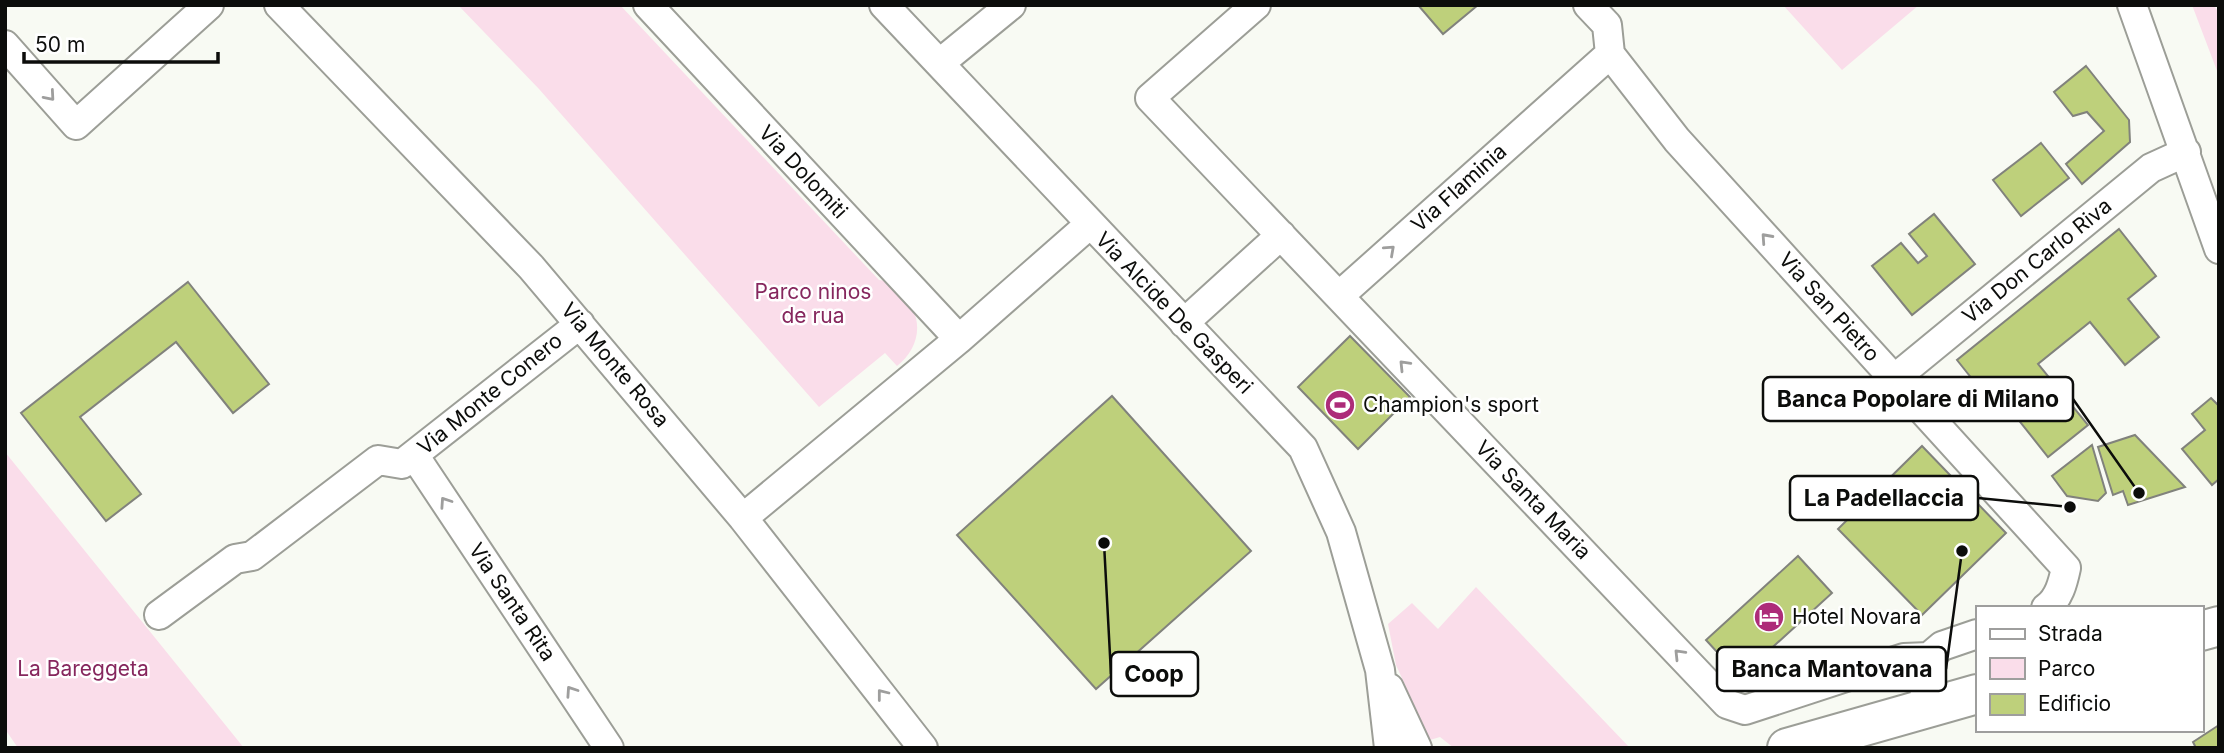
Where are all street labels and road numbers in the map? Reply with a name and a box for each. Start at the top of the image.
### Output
street label: Via Dolomiti [754,120,853,223]
street label: Via Flaminia [1406,138,1511,237]
street label: Via Don Carlo Riva [1957,193,2116,328]
street label: Via Alcide De Gasperi [1091,227,1258,399]
street label: Via San Pietro [1774,247,1885,367]
street label: Via Monte Rosa [556,297,675,432]
street label: Via Monte Conero [412,328,567,460]
street label: Via Santa Maria [1470,435,1596,564]
street label: Via Santa Rita [464,538,561,665]

